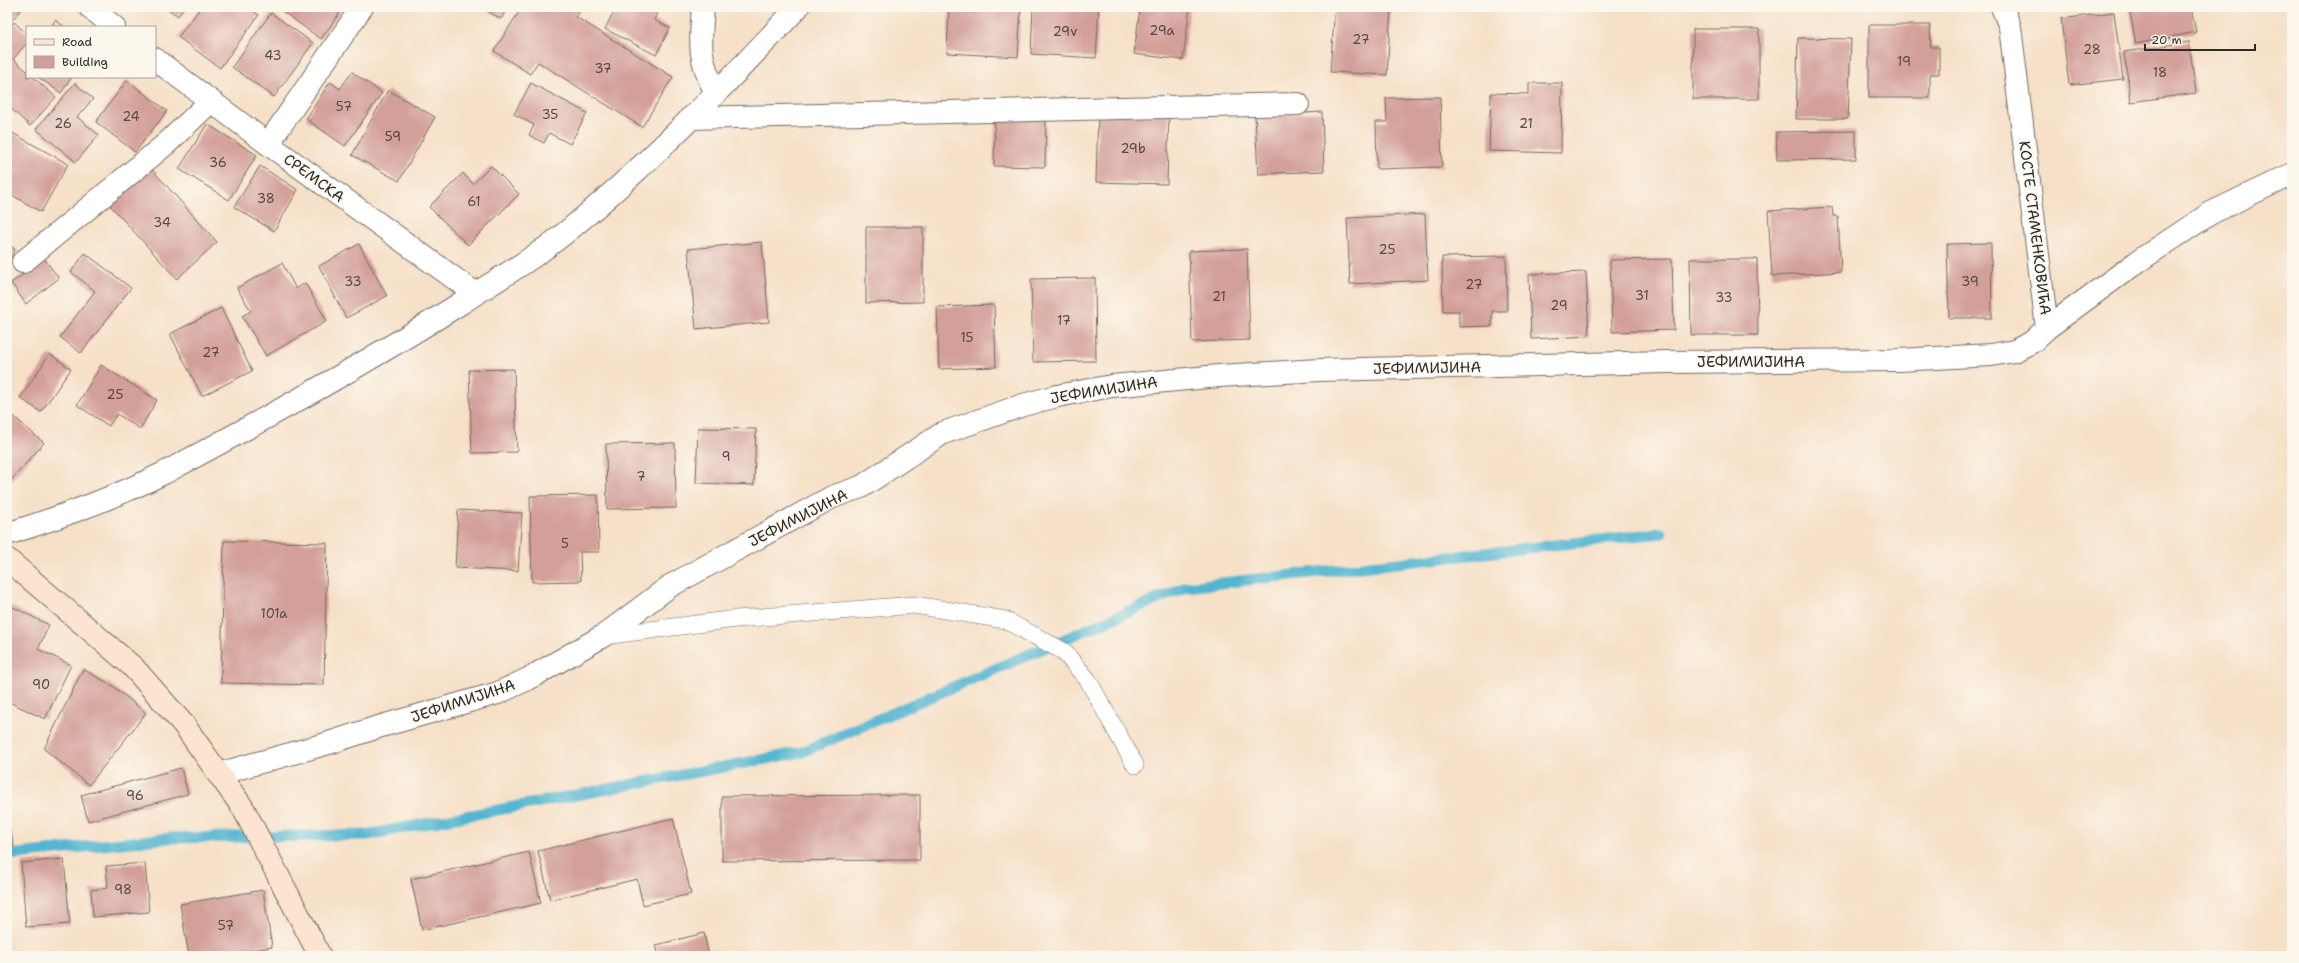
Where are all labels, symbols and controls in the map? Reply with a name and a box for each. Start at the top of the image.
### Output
house number: 29a [1149,22,1175,39]
house number: 29v [1053,23,1077,40]
legend [26,26,156,78]
scale bar [2145,26,2255,52]
house number: 27 [1352,31,1370,48]
text: 20 m [2151,32,2182,48]
text: Road [62,34,93,50]
house number: 28 [2083,41,2101,58]
house number: 43 [264,47,282,64]
house number: 19 [1897,53,1911,70]
text: Building [62,54,108,70]
house number: 37 [594,60,612,77]
house number: 18 [2153,64,2167,81]
house number: 57 [336,98,352,115]
house number: 35 [542,106,558,123]
house number: 24 [122,108,140,125]
house number: 26 [54,115,72,132]
house number: 21 [1519,115,1533,132]
house number: 59 [385,128,401,145]
house number: 29b [1120,140,1146,157]
street label: КОСТЕ СТАМЕНКОВИЋА [2014,140,2056,316]
street label: СРЕМСКА [280,149,349,207]
house number: 36 [209,154,227,171]
house number: 38 [257,190,275,207]
house number: 61 [467,193,481,210]
house number: 34 [153,214,171,231]
house number: 25 [1379,241,1395,258]
house number: 33 [344,273,362,290]
house number: 39 [1961,273,1979,290]
house number: 27 [1465,276,1483,293]
house number: 31 [1635,287,1649,304]
house number: 21 [1212,288,1226,305]
house number: 33 [1715,289,1733,306]
house number: 29 [1550,297,1568,314]
house number: 17 [1057,312,1071,329]
house number: 15 [960,329,974,346]
house number: 27 [202,344,220,361]
street label: ЈЕФИМИЈИНА [1697,352,1805,372]
street label: ЈЕФИМИЈИНА [1373,357,1482,379]
street label: ЈЕФИМИЈИНА [1049,372,1159,408]
house number: 25 [107,386,123,403]
house number: 9 [721,448,731,465]
house number: 7 [636,468,646,485]
street label: ЈЕФИМИЈИНА [745,484,851,552]
house number: 5 [561,535,569,552]
house number: 101a [261,605,287,622]
street label: ЈЕФИМИЈИНА [408,675,518,727]
house number: 90 [32,676,50,693]
house number: 96 [126,787,144,804]
house number: 98 [114,881,132,898]
house number: 57 [218,917,234,934]

